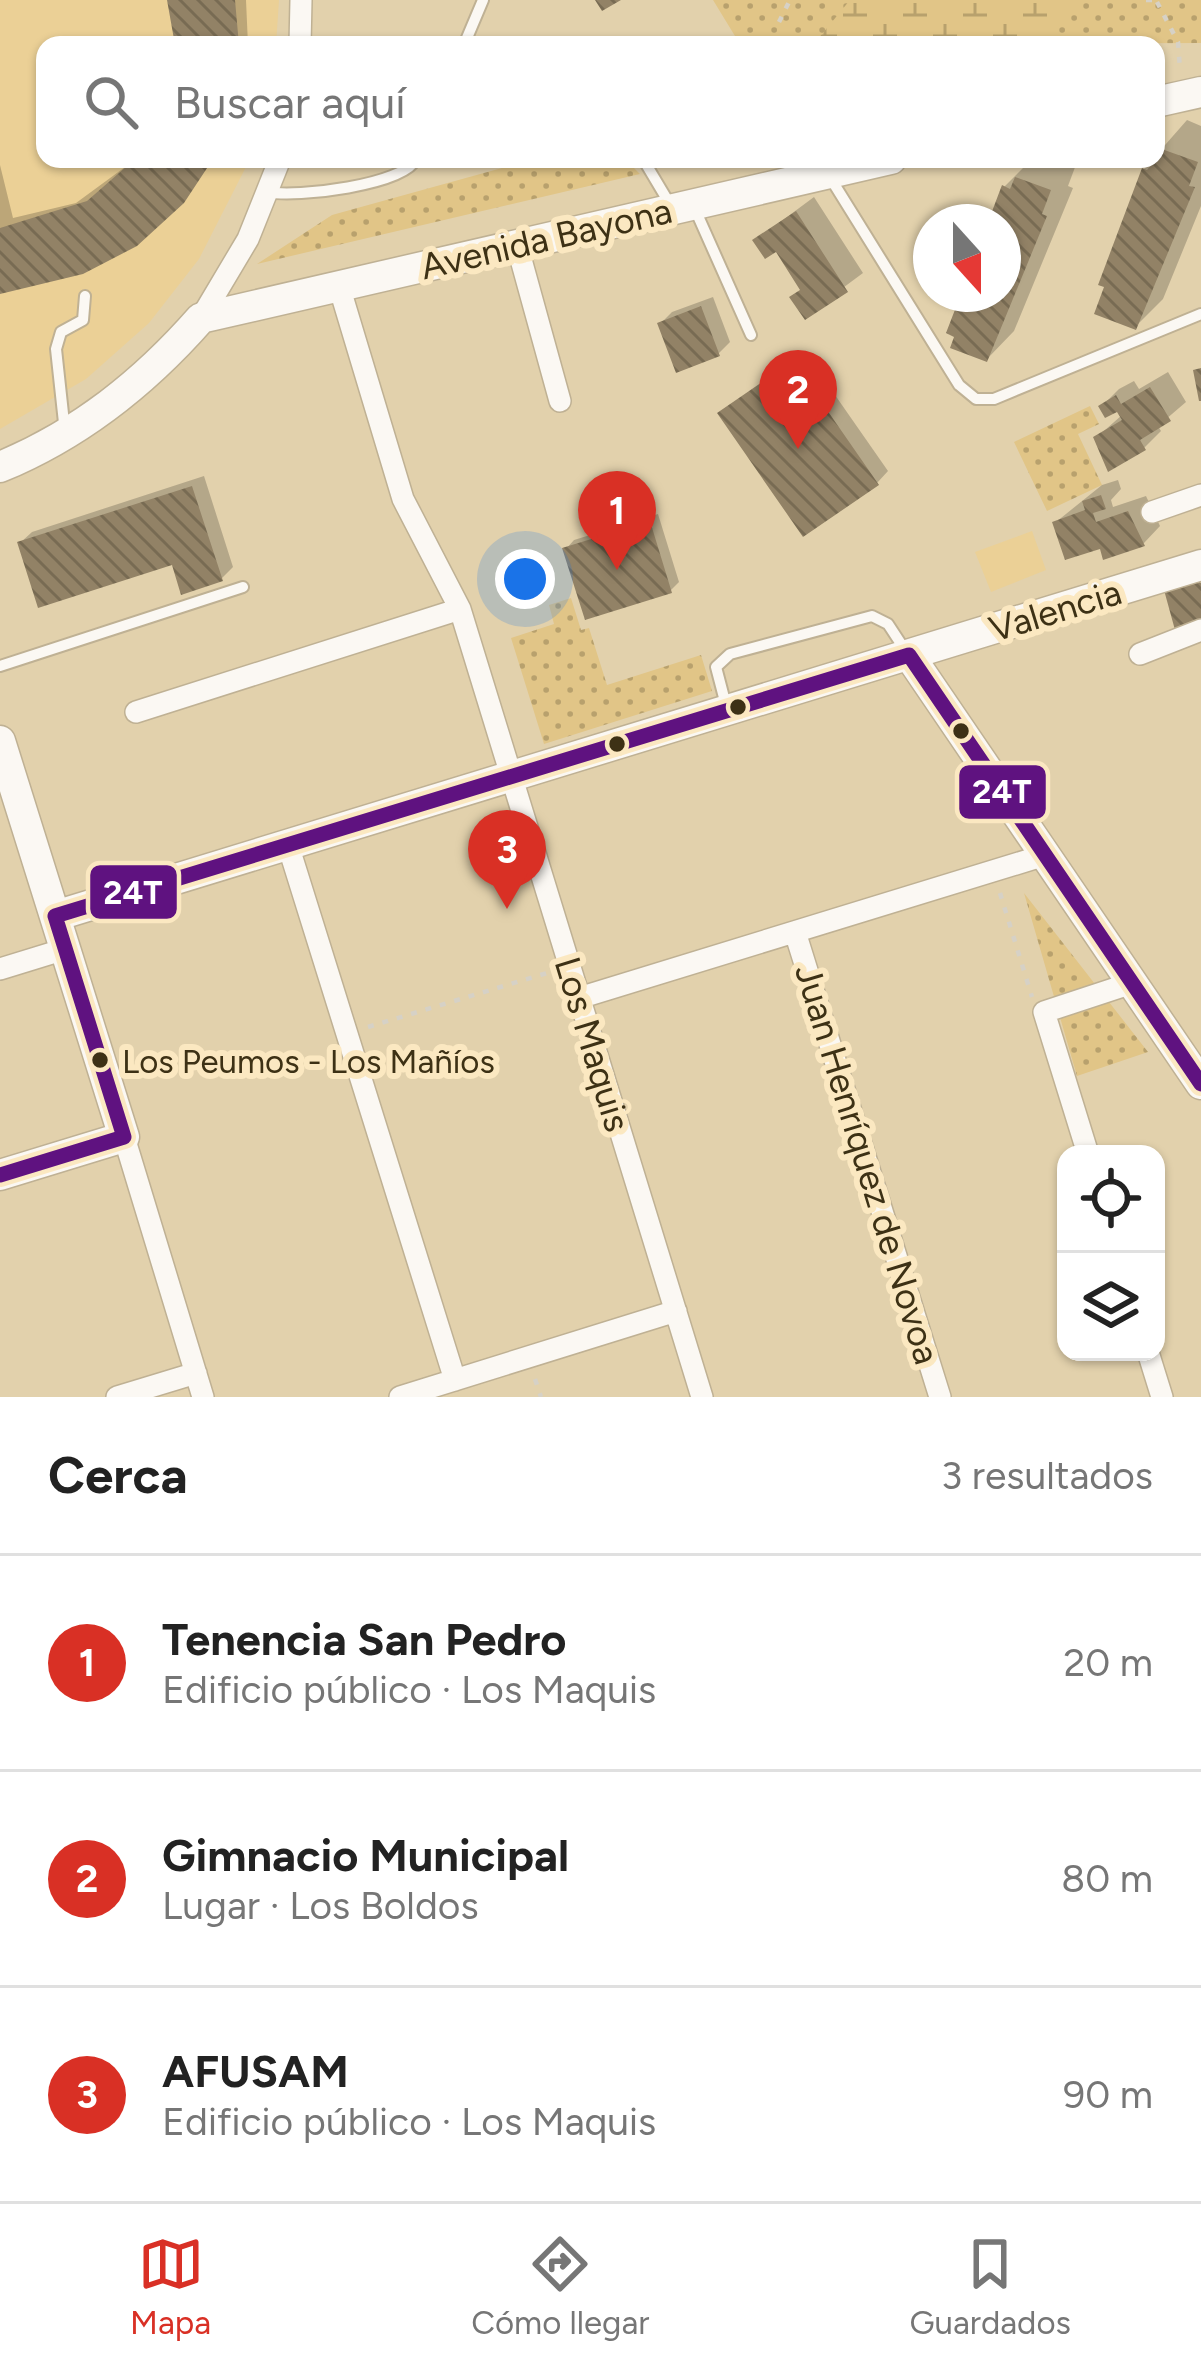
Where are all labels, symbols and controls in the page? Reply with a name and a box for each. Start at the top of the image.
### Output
search box [36,36,1165,168]
icon: search [78,69,144,135]
text: Buscar aquí [174,75,406,129]
street label: Avenida Bayona [416,189,676,288]
north arrow [913,204,1021,312]
pin: 2 [759,350,837,449]
pin: 1 [578,471,656,570]
your location [495,549,555,609]
street label: Valencia [984,570,1126,651]
unlabelled marker [727,696,749,718]
unlabelled marker [950,720,972,742]
unlabelled marker [606,733,628,755]
line badge: 24T [957,763,1048,821]
text: 24T [972,772,1032,811]
pin: 3 [468,810,546,909]
line badge: 24T [88,863,179,921]
text: 24T [103,873,163,912]
street label: Los Maquis [546,952,639,1137]
street label: Juan Henríquez de Novoa [786,959,949,1369]
place label: Los Peumos - Los Mañíos [122,1042,495,1081]
marker: Los Peumos - Los Mañíos [89,1049,111,1071]
map controls [1057,1145,1165,1361]
button: locate [1057,1145,1165,1253]
button: layers [1057,1253,1165,1361]
text: Cerca [48,1445,188,1506]
text: 3 resultados [941,1452,1153,1499]
text: Tenencia San Pedro [162,1612,567,1666]
text: 1 [79,1639,95,1686]
text: 20 m [1063,1639,1153,1686]
text: Edificio público · Los Maquis [162,1666,656,1713]
text: Gimnacio Municipal [162,1828,569,1882]
text: 2 [76,1855,98,1902]
text: 80 m [1061,1855,1153,1902]
text: Lugar · Los Boldos [162,1882,479,1929]
text: AFUSAM [162,2044,349,2098]
text: 3 [76,2071,98,2118]
text: 90 m [1063,2071,1153,2118]
text: Edificio público · Los Maquis [162,2098,656,2145]
tab: Mapa [130,2231,211,2342]
tab: Cómo llegar [471,2231,649,2342]
tab: Guardados [909,2231,1071,2342]

